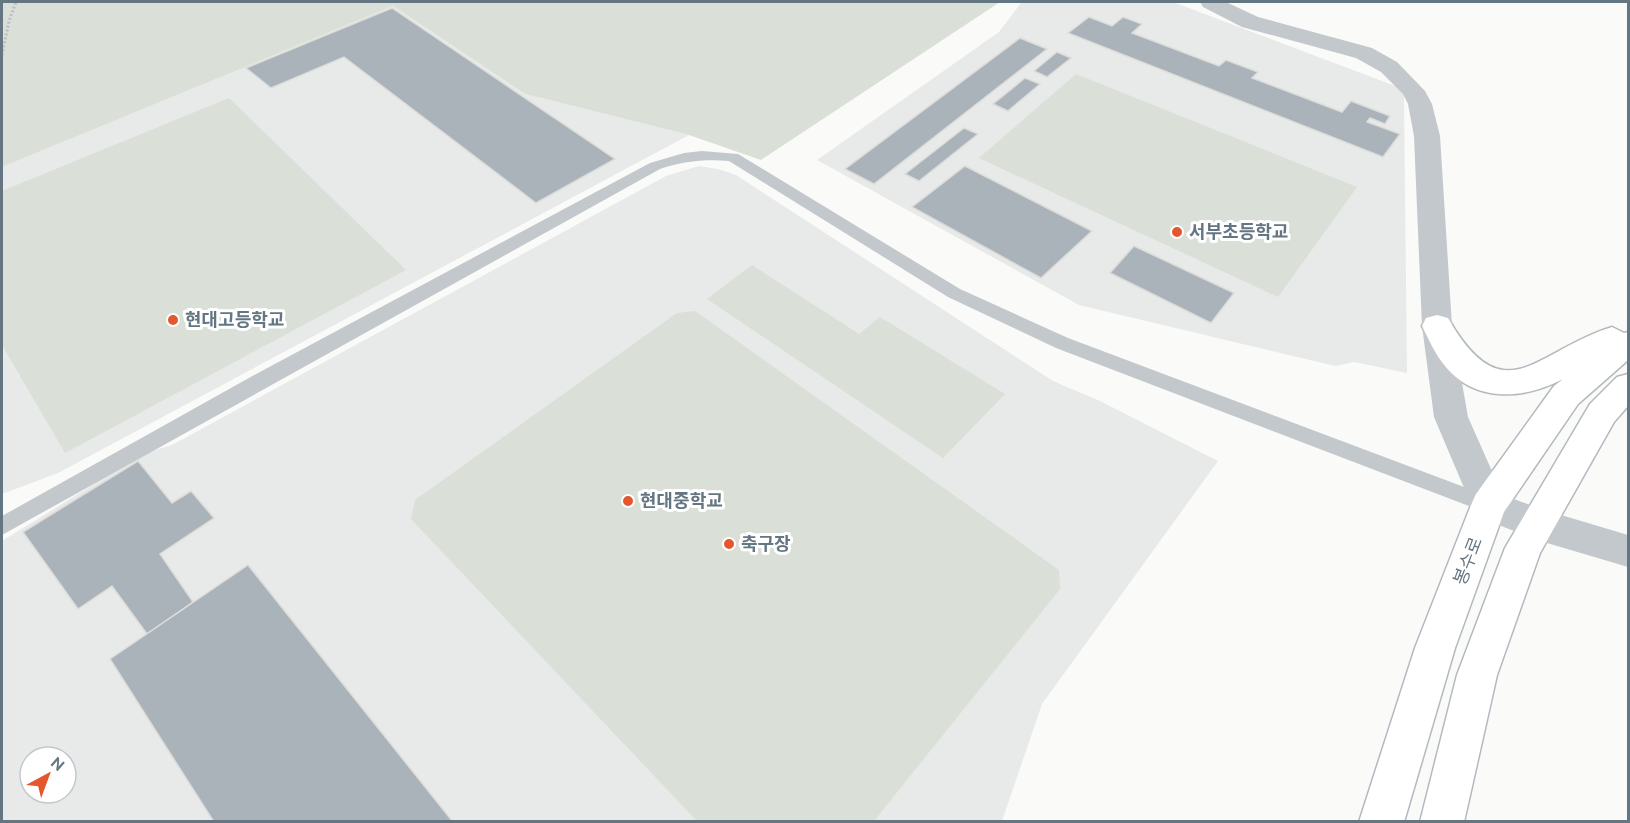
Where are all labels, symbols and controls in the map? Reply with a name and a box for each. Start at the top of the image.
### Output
place label: 서부초등학교 [1189,221,1288,241]
marker: 서부초등학교 [1170,225,1184,239]
place label: 현대고등학교 [185,309,284,329]
marker: 현대고등학교 [166,313,180,327]
place label: 현대중학교 [640,490,723,510]
marker: 현대중학교 [621,494,635,508]
place label: 축구장 [741,533,791,553]
street label: 봉수로 [1449,534,1485,587]
marker: 축구장 [722,537,736,551]
north arrow [18,745,78,805]
text: N [47,753,68,774]

